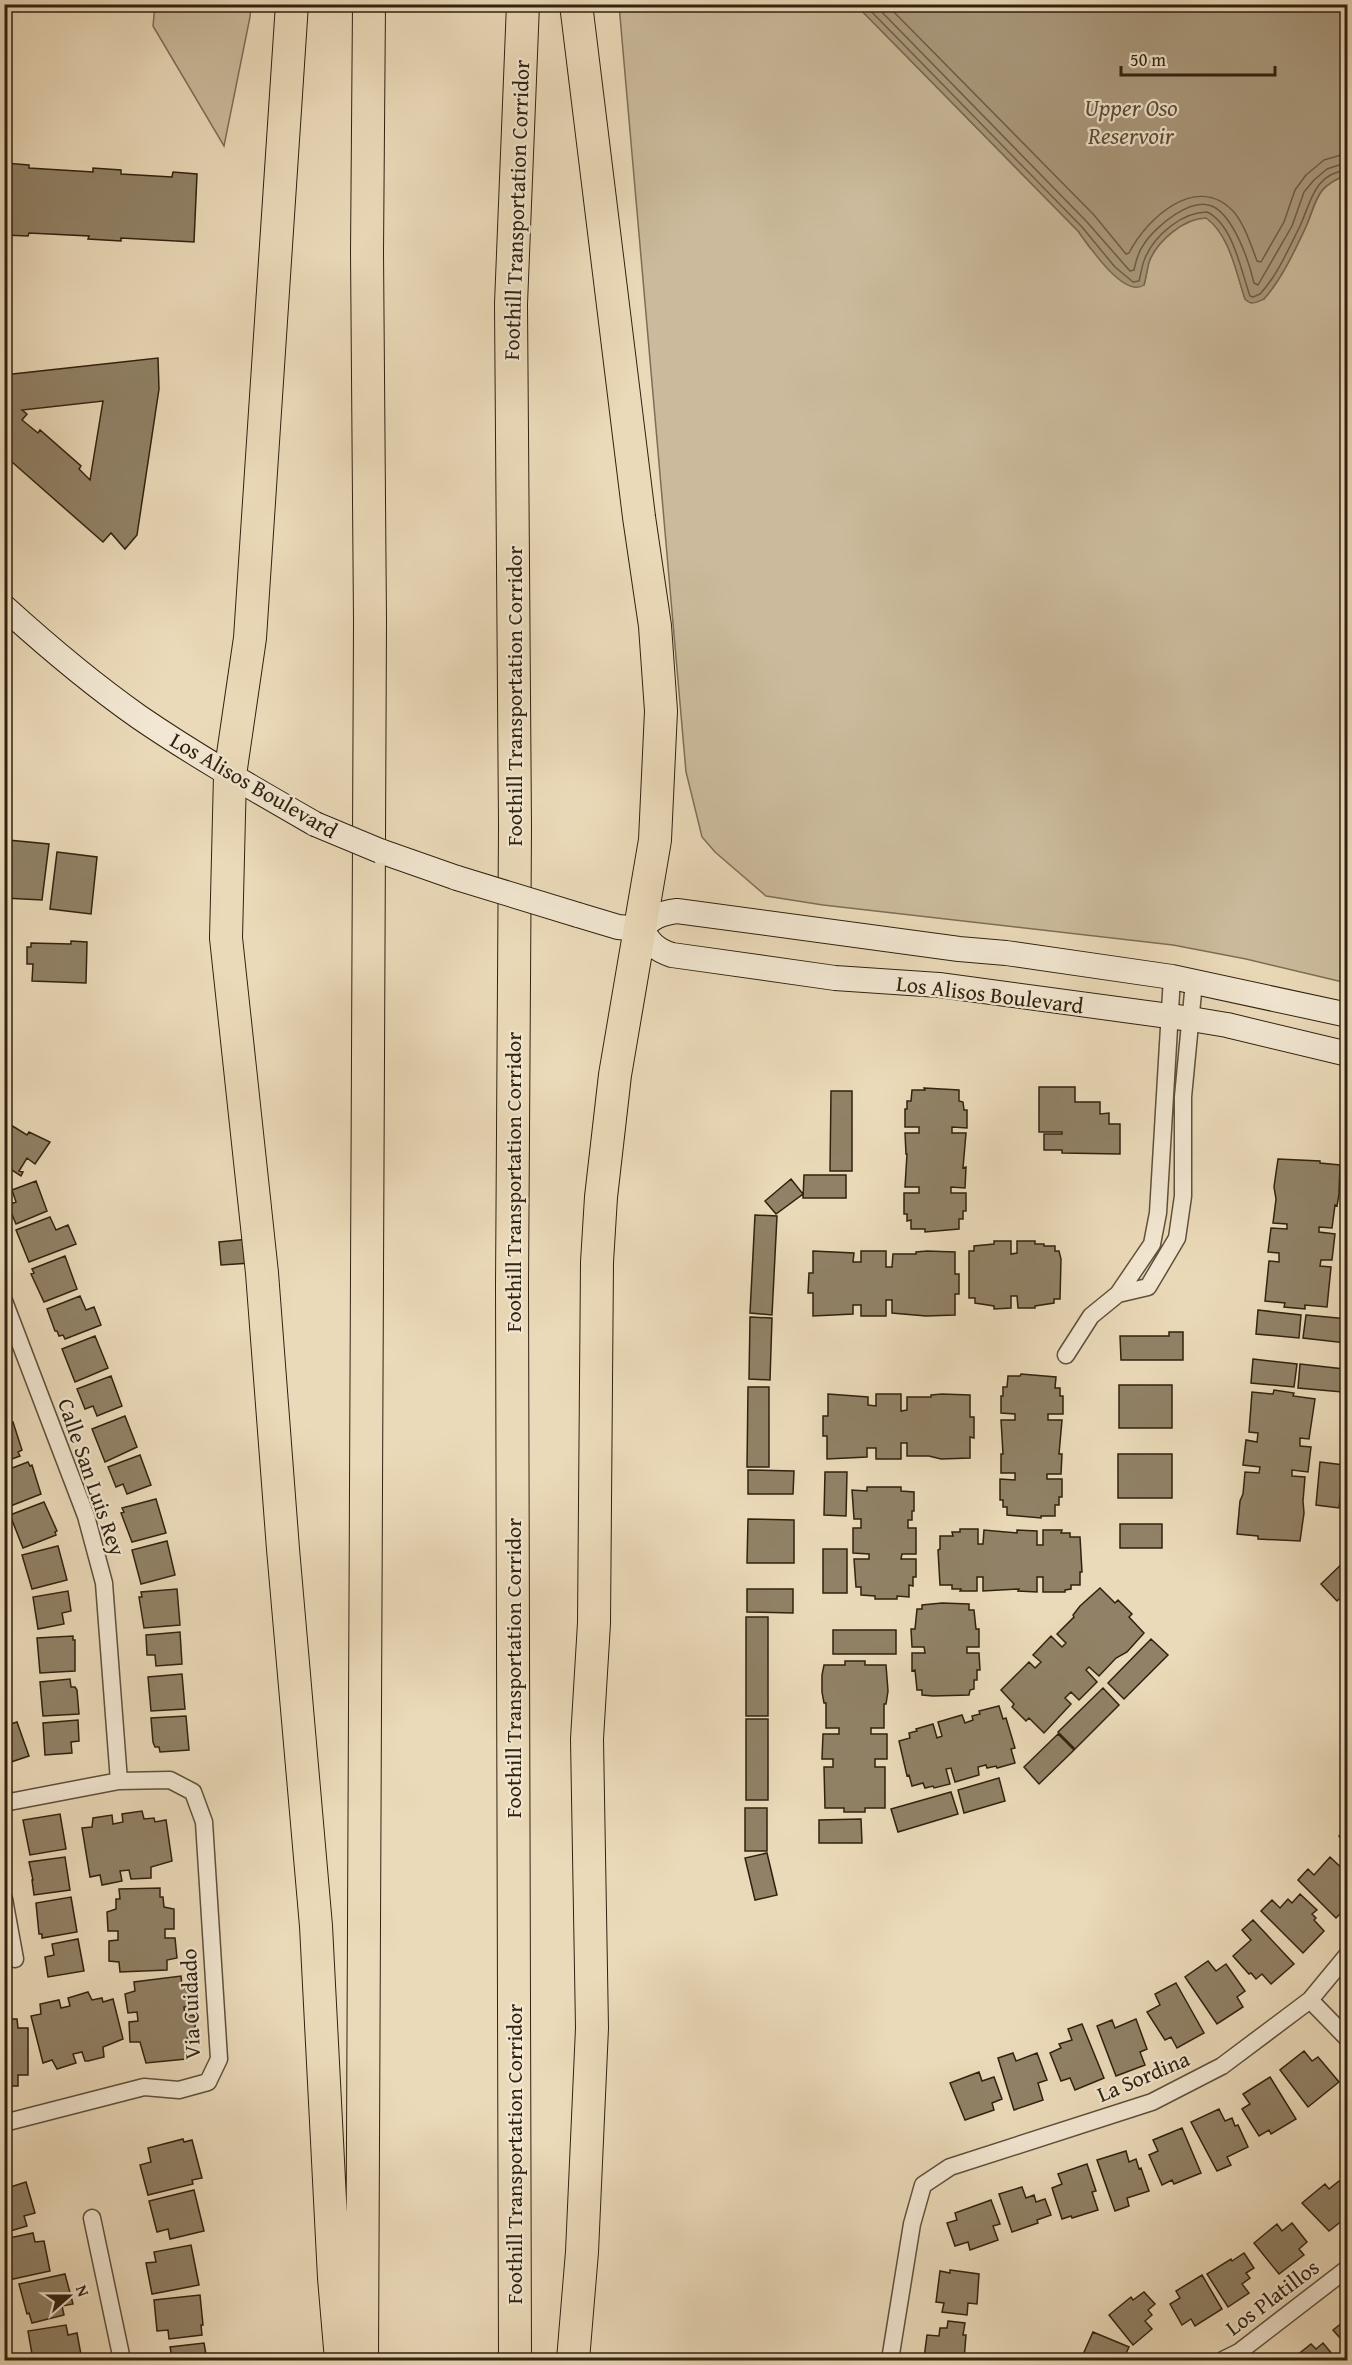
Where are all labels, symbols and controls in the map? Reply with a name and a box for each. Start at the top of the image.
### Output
scale bar [1121,39,1276,77]
text: 50 m [1130,46,1166,73]
street label: Foothill Transportation Corridor [495,59,537,361]
water label: Upper Oso Reservoir [1084,90,1178,153]
street label: Foothill Transportation Corridor [498,546,530,846]
street label: Los Alisos Boulevard [164,724,344,846]
street label: Los Alisos Boulevard [895,967,1086,1021]
street label: Foothill Transportation Corridor [497,1032,529,1332]
street label: Calle San Luis Rey [50,1394,134,1560]
street label: Foothill Transportation Corridor [497,1518,529,1818]
street label: Via Cuidado [172,1948,208,2060]
street label: Foothill Transportation Corridor [498,2004,530,2304]
street label: La Sordina [1092,2042,1195,2110]
street label: Los Platillos [1218,2251,1326,2343]
north arrow [39,2266,99,2326]
text: N [70,2281,96,2300]

